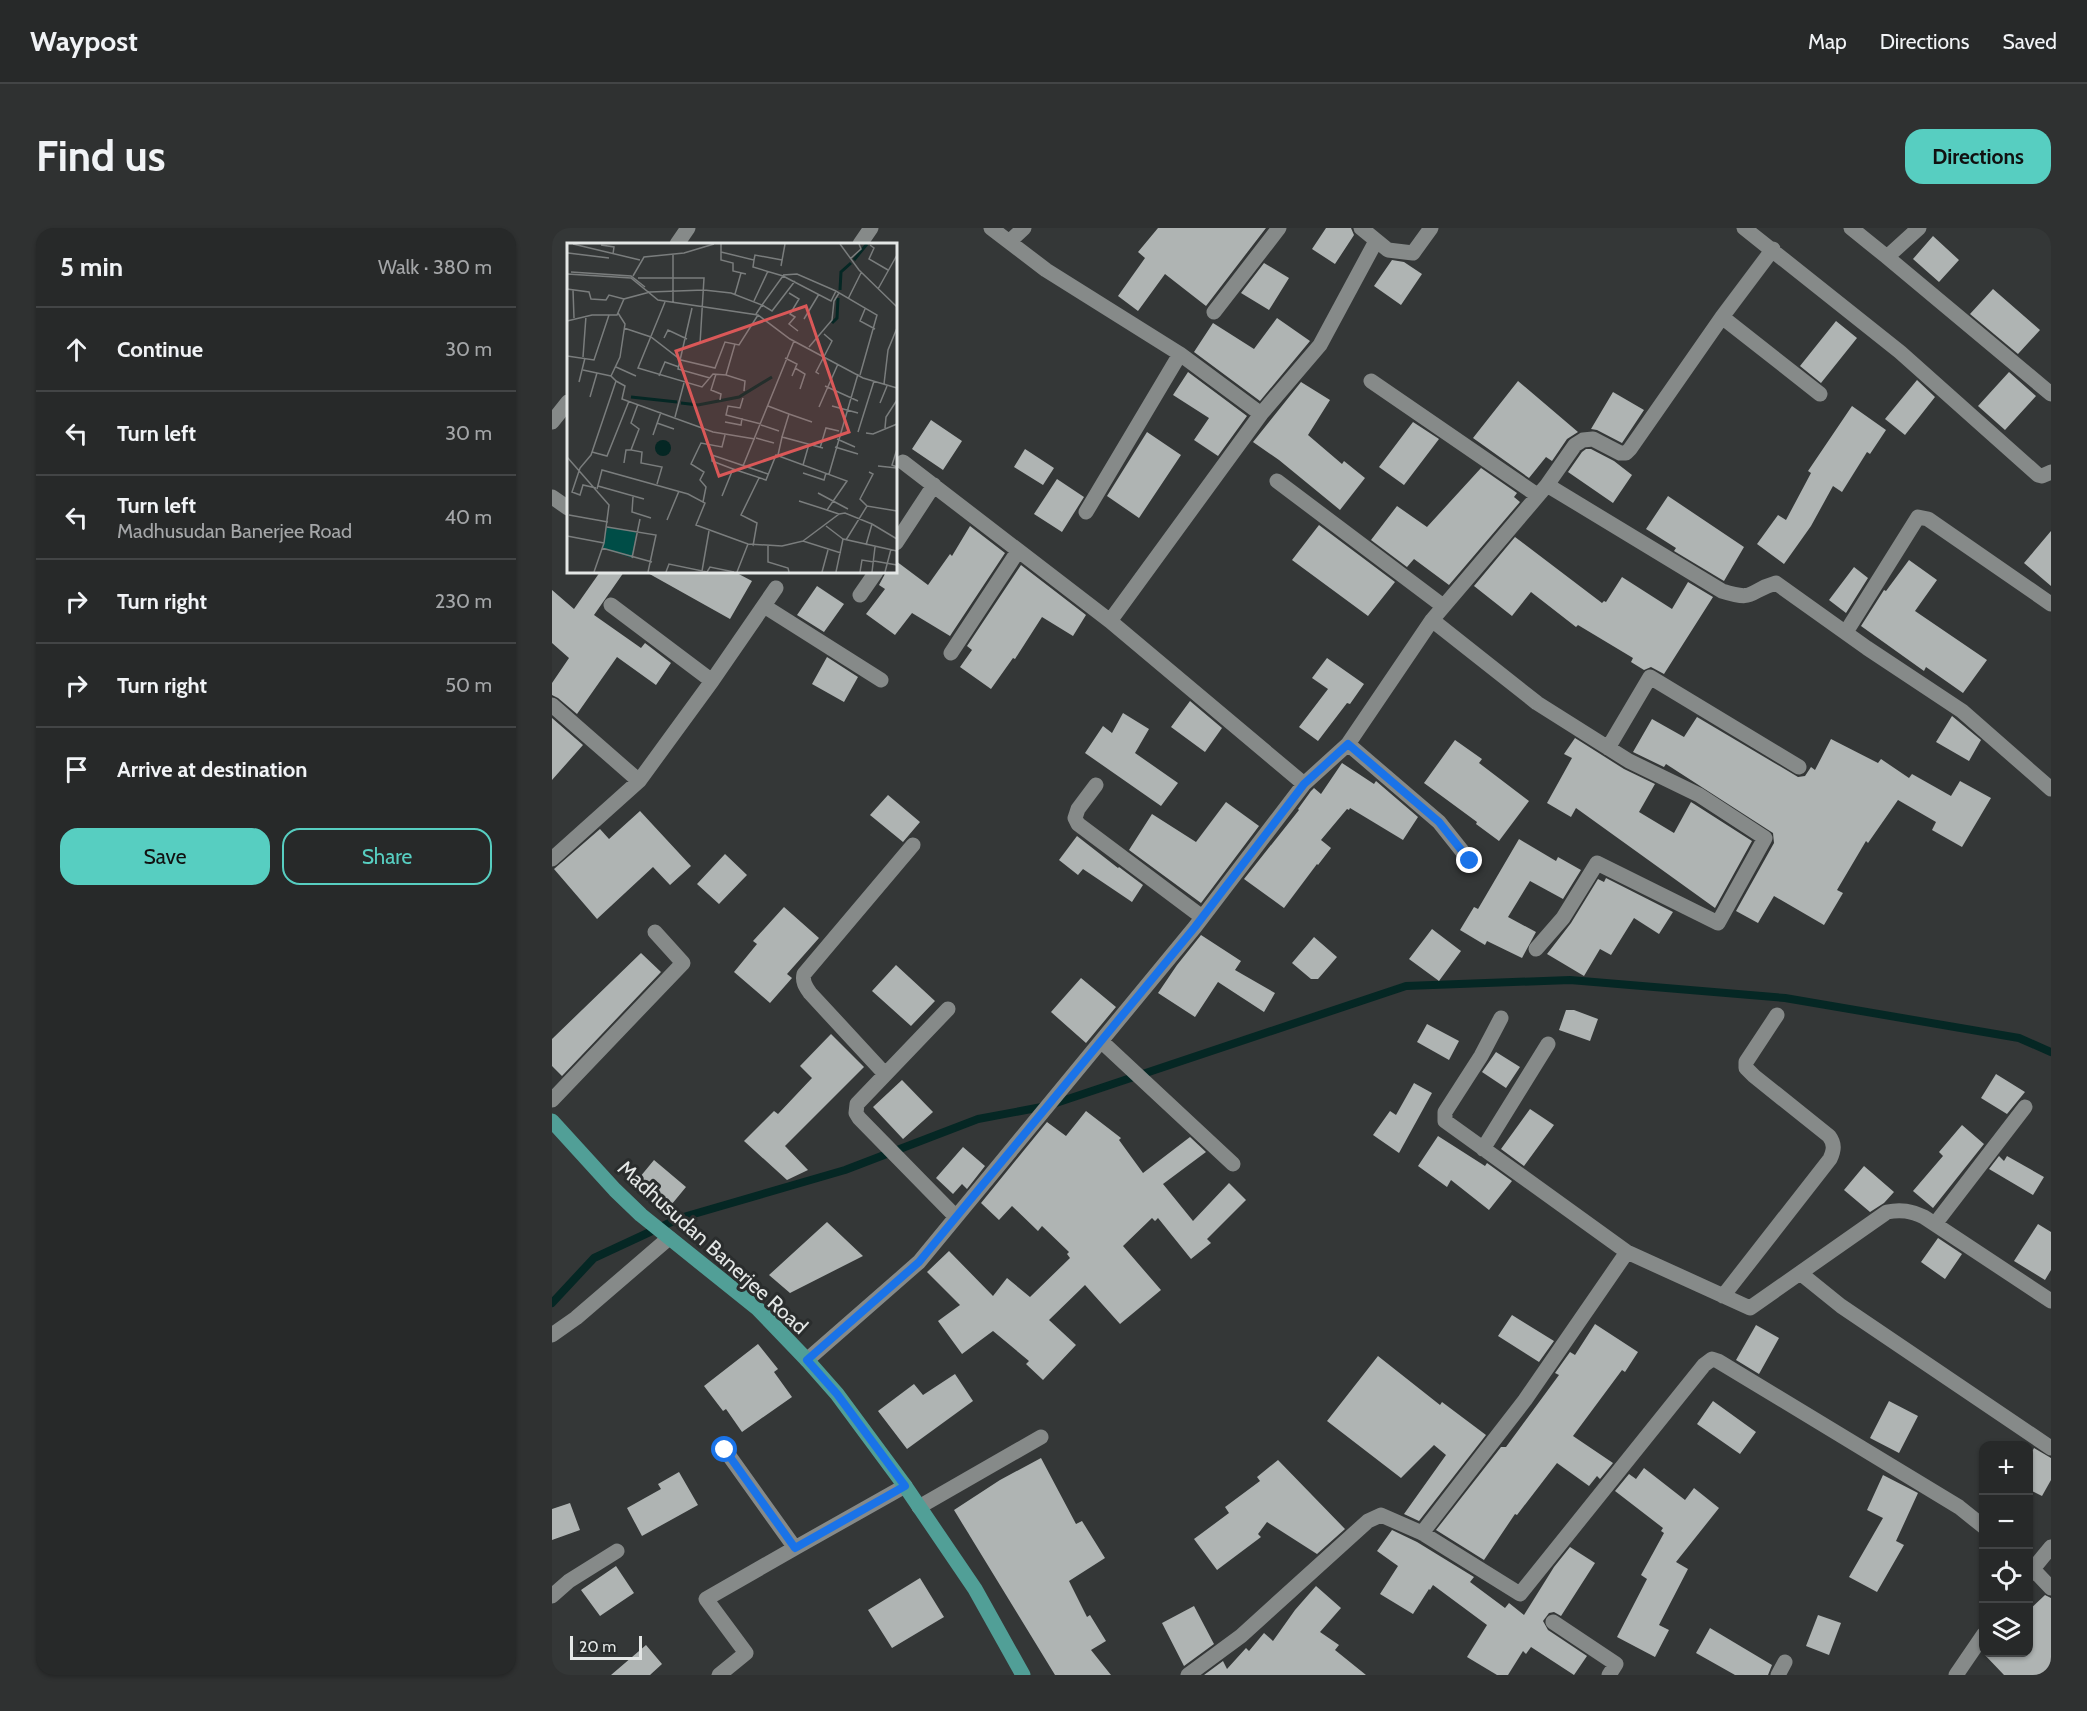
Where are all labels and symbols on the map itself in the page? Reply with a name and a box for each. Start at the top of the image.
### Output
inset map [567,243,897,573]
route end [1456,847,1482,873]
street label: Madhusudan Banerjee Road [612,1155,813,1340]
route start [711,1436,737,1462]
scale bar [570,1633,642,1660]

